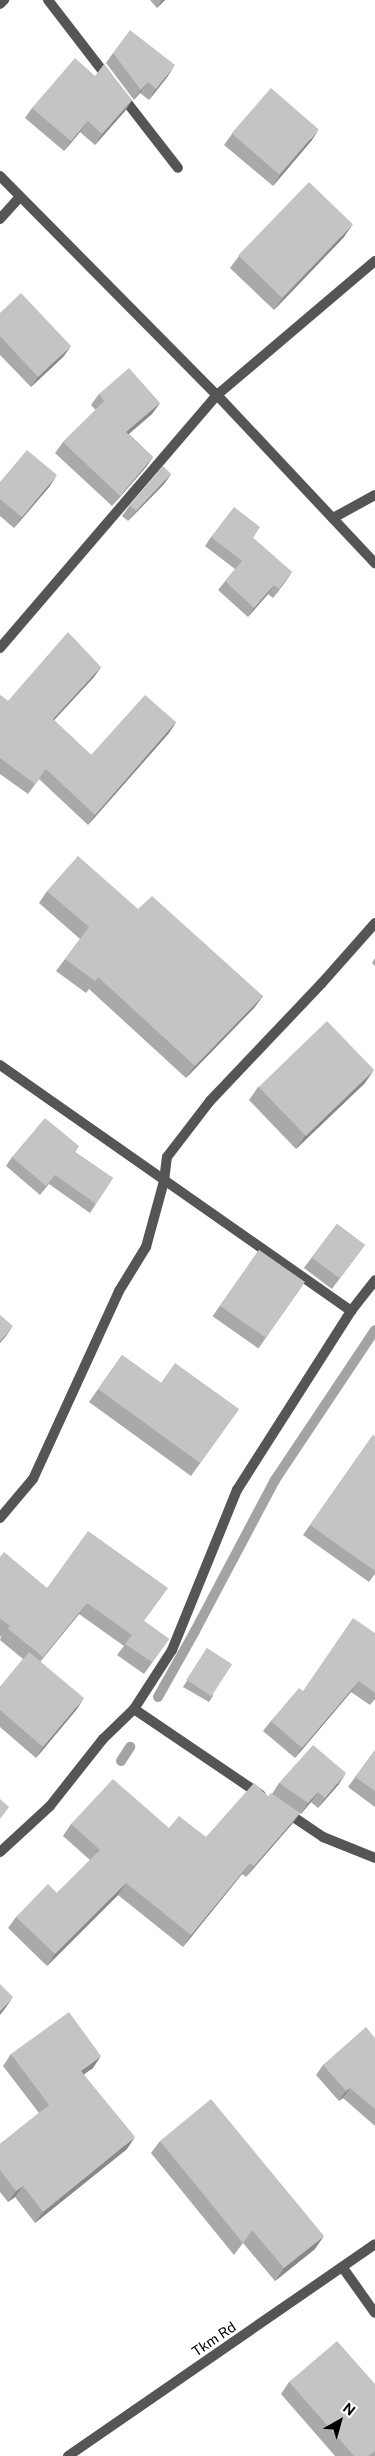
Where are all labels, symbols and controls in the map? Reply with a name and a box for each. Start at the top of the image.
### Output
street label: Tkm Rd [189,2318,239,2360]
north arrow [315,2396,365,2446]
text: N [340,2399,358,2419]

